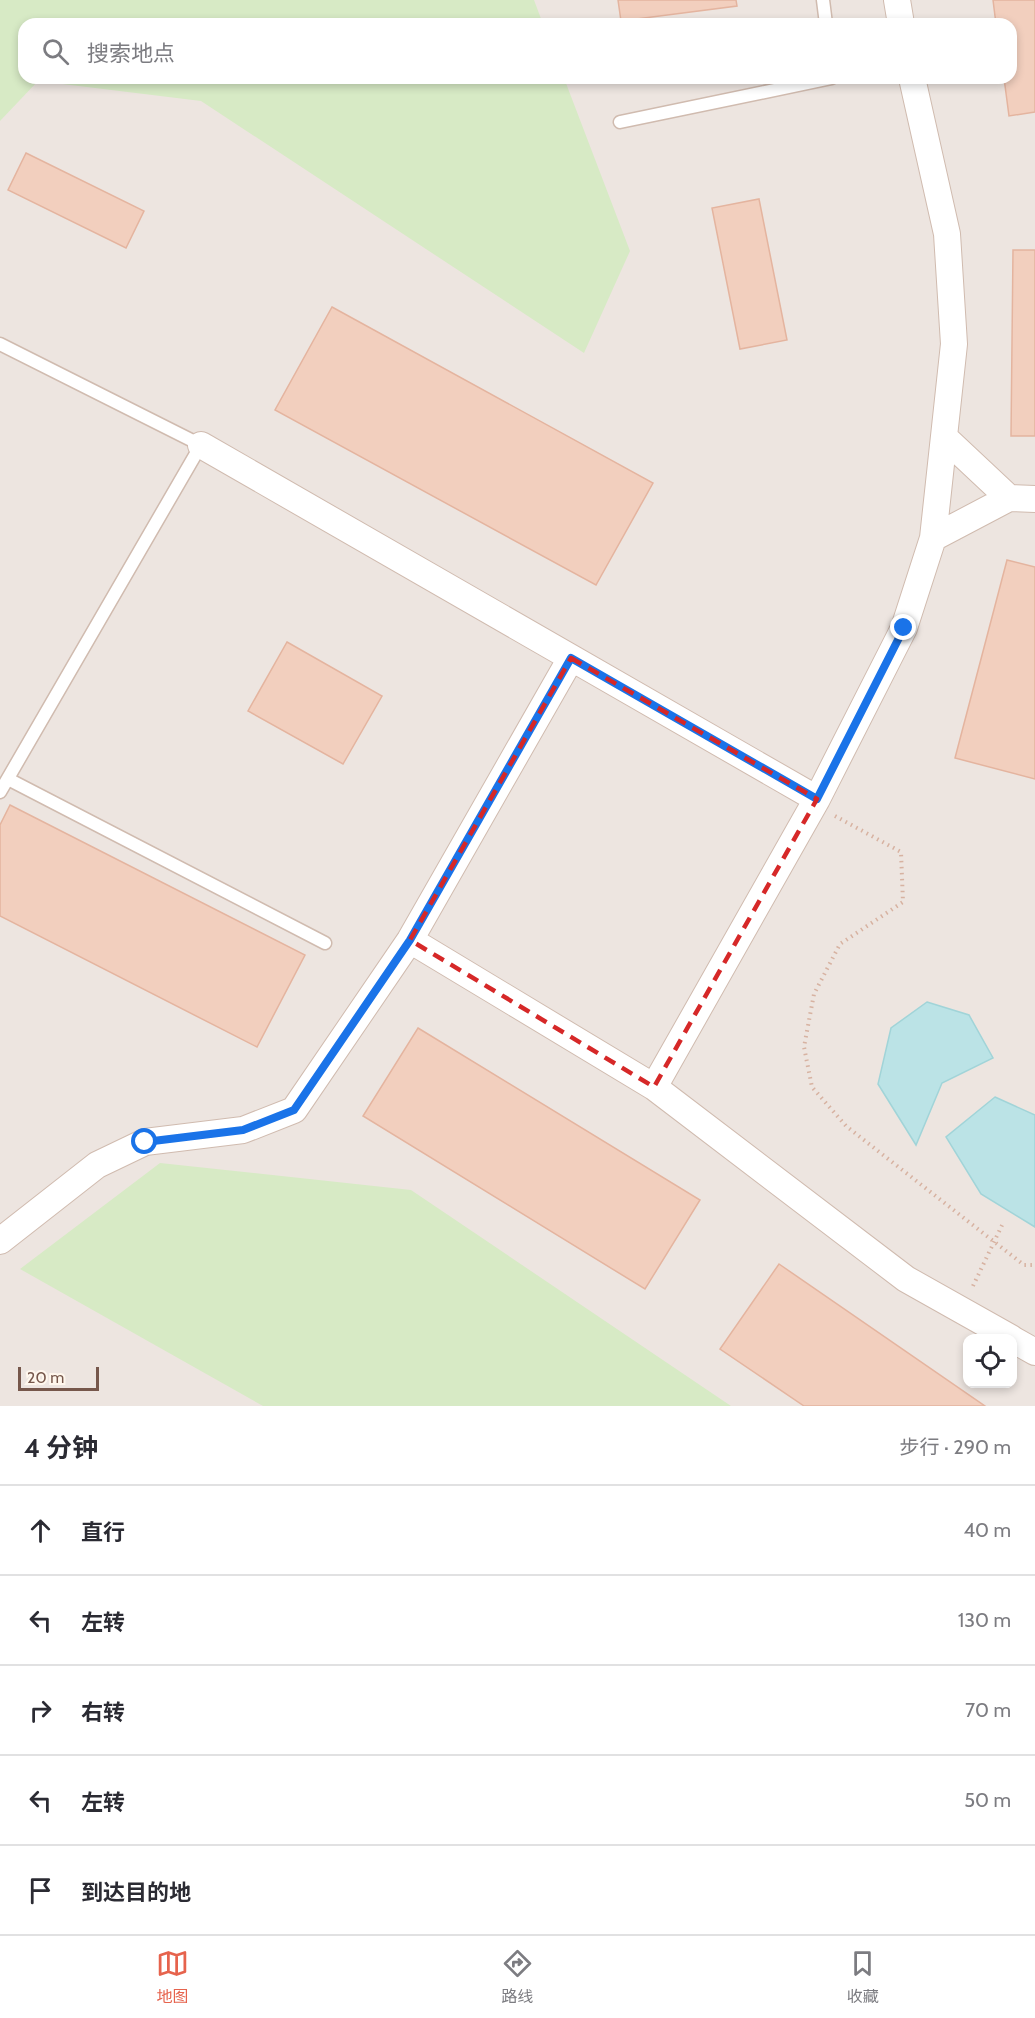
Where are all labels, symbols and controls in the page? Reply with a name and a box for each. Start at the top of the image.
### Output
search box [18,18,1017,84]
icon: search [39,35,72,68]
text: 搜索地点 [87,40,175,67]
route end [890,614,916,640]
route start [131,1128,157,1154]
map controls [963,1334,1017,1388]
button: locate [963,1334,1017,1388]
scale bar [18,1364,99,1392]
text: 20 m [27,1368,64,1387]
text: 4 分钟 [24,1432,98,1464]
text: 步行 · 290 m [899,1435,1011,1459]
icon: ahead [24,1514,57,1547]
text: 40 m [963,1518,1011,1542]
text: 直行 [81,1519,125,1546]
icon: left [24,1604,57,1637]
text: 130 m [958,1608,1011,1632]
text: 左转 [81,1609,125,1636]
icon: right [24,1694,57,1727]
text: 70 m [965,1698,1011,1722]
text: 右转 [81,1699,125,1726]
icon: left [24,1784,57,1817]
text: 50 m [964,1788,1011,1812]
text: 左转 [81,1789,125,1816]
icon: arrive [24,1874,57,1907]
text: 到达目的地 [81,1879,191,1906]
tab: 地图 [156,1947,189,2007]
tab: 路线 [501,1947,534,2007]
tab: 收藏 [846,1947,879,2007]

